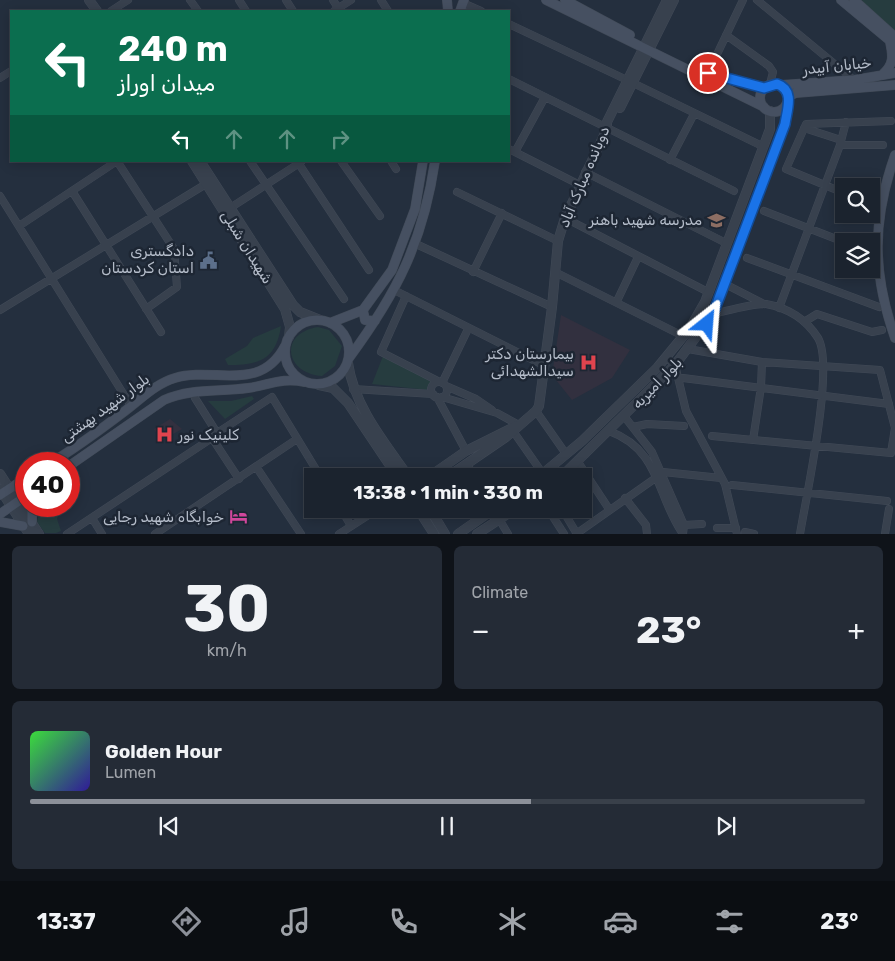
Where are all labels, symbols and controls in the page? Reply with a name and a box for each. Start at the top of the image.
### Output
text: 240 m [118,28,228,70]
icon: left [35,30,100,95]
pin [687,52,729,94]
street label: خیابان آبیدر [801,53,872,79]
icon: arrive [694,59,722,87]
text: میدان اوراز [118,70,215,97]
street label: دوبانده مبارک آباد [555,124,614,231]
icon: left [167,125,195,153]
icon: ahead [220,125,248,153]
icon: ahead [273,125,301,153]
icon: right [326,125,354,153]
map controls [835,178,880,278]
button: search [835,178,880,223]
street label: شهیدان شبلی [217,207,277,287]
school or university icon: مدرسه شهید باهنر [706,210,726,230]
place label: مدرسه شهید باهنر [588,211,702,229]
button: layers [835,233,880,278]
place label: دادگستری استان کردستان [101,242,194,277]
public building icon: دادگستری استان کردستان [198,250,218,270]
position arrow [680,297,732,349]
place label: بیمارستان دکتر سیدالشهدائی [485,345,574,380]
hospital icon: بیمارستان دکتر سیدالشهدائی [578,353,598,373]
street label: بلوار امیریه [628,354,686,412]
street label: بلوار شهید بهشتی [57,370,153,446]
hospital icon: کلینیک نور [154,425,174,445]
place label: کلینیک نور [177,426,239,444]
speed limit sign: 40 [15,452,80,517]
text: 13:38 · 1 min · 330 m [353,481,543,504]
hotel icon: خوابگاه شهید رجایی [228,507,248,527]
place label: خوابگاه شهید رجایی [103,508,224,526]
text: 30 [183,570,270,647]
text: Climate [472,583,528,602]
text: 23° [636,607,701,653]
text: − [472,614,490,647]
text: + [848,614,865,647]
text: km/h [207,641,247,660]
text: Golden Hour [105,740,222,763]
text: Lumen [105,763,156,782]
icon: previous [155,812,183,840]
icon: pause [433,812,461,840]
icon: next [712,812,740,840]
icon: directions [169,904,204,939]
icon: music [278,904,313,939]
icon: phone [386,904,421,939]
icon: climate [495,904,530,939]
icon: car [603,904,638,939]
icon: filters [712,904,747,939]
text: 13:37 [37,908,96,935]
text: 23° [820,908,858,935]

